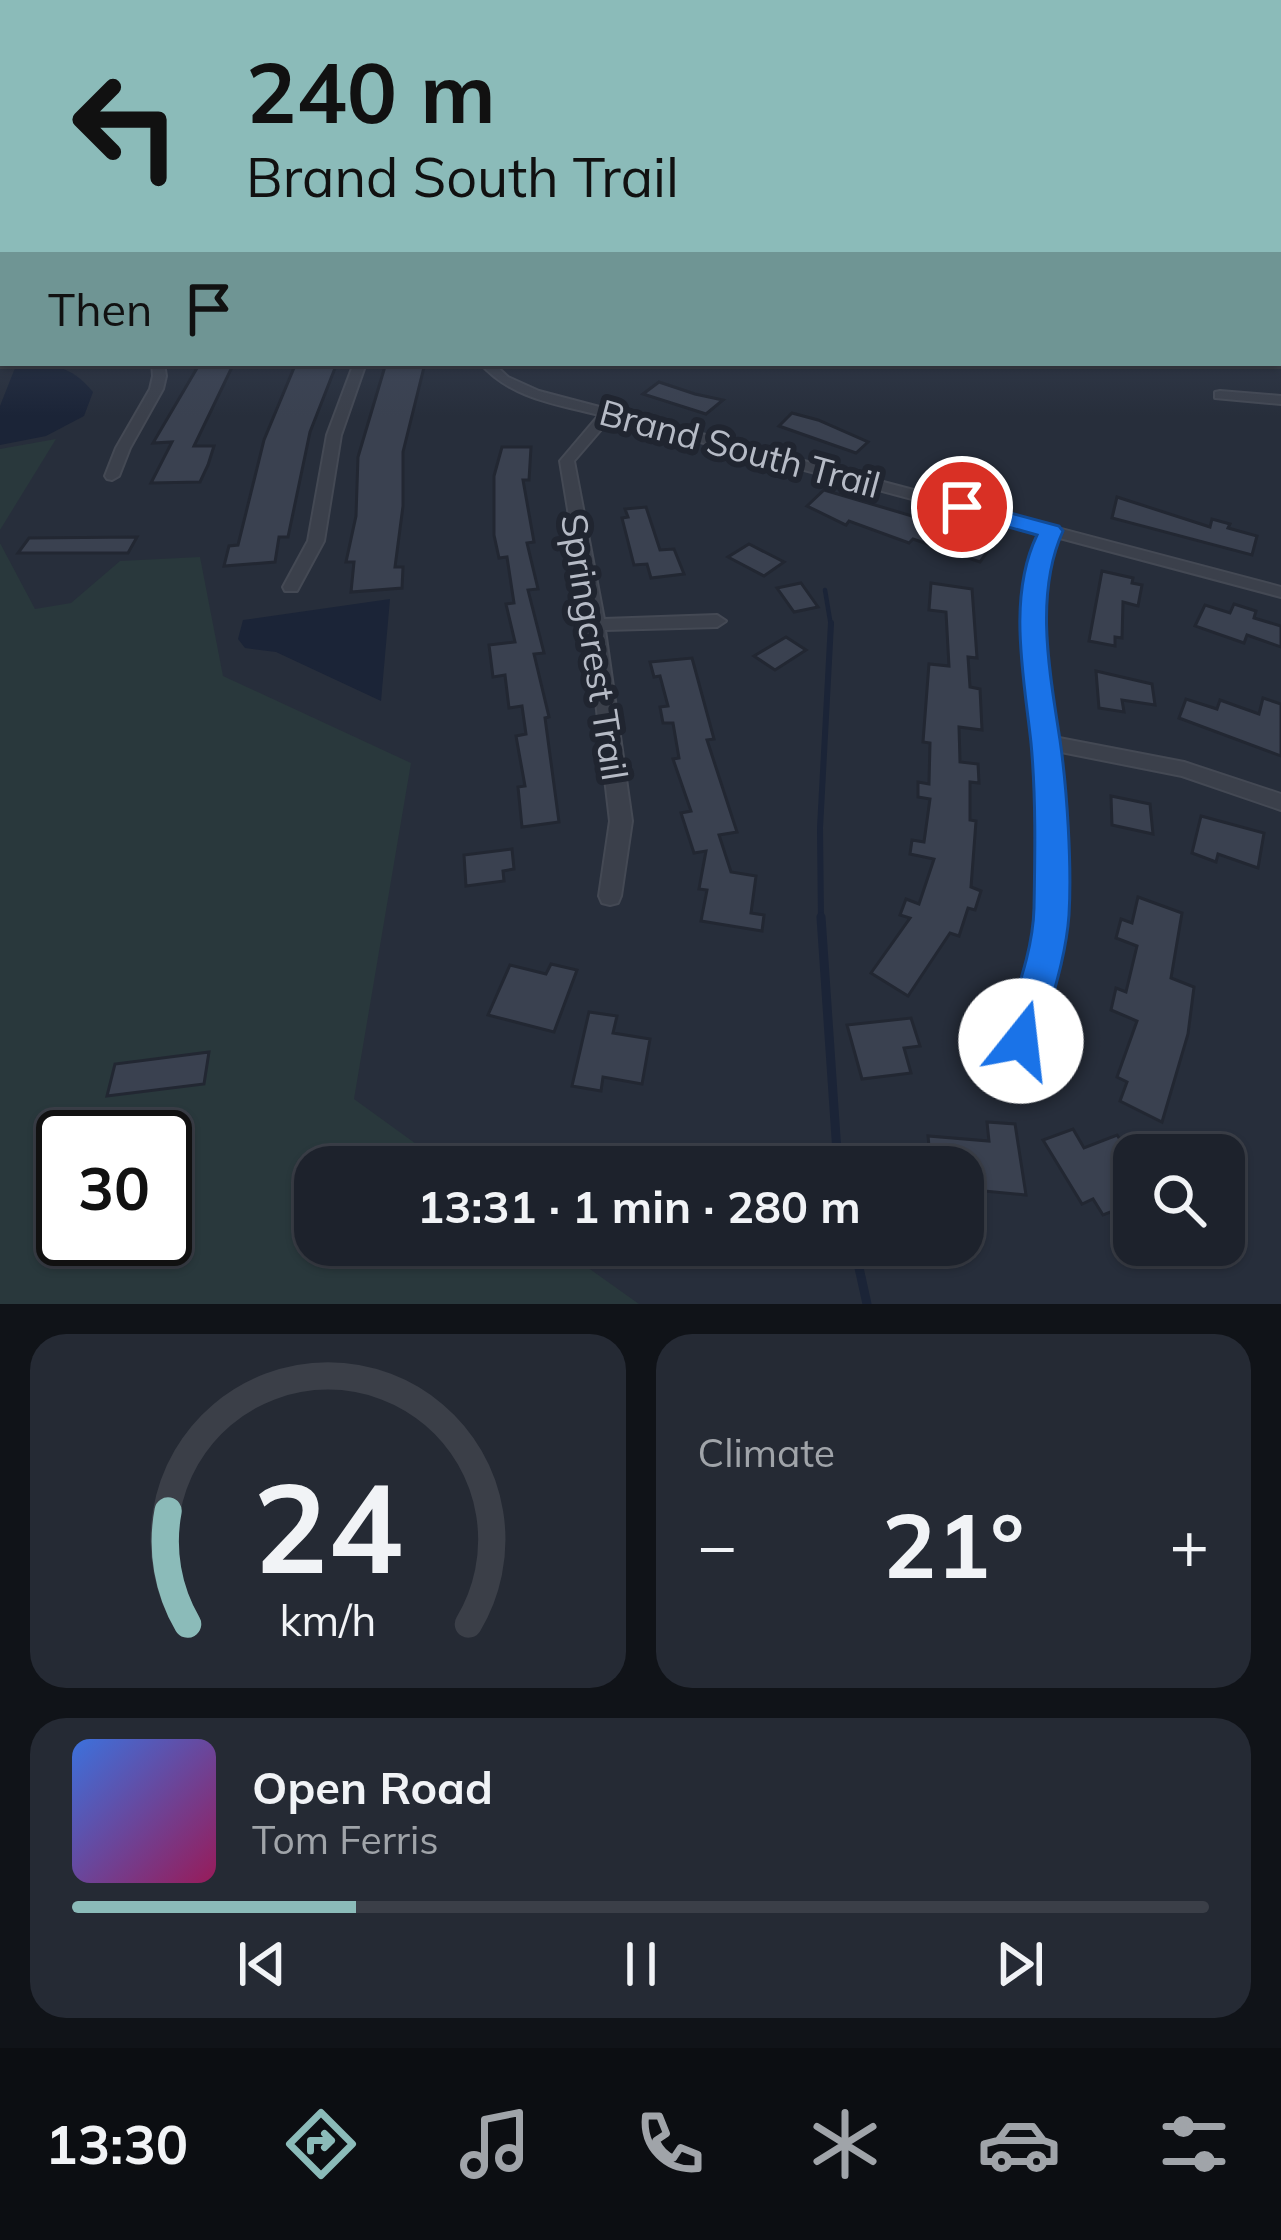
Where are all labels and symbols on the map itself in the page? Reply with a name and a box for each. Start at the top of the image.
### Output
street label: Brand South Trail [595,389,885,507]
pin [911,456,1013,558]
street label: Springcrest Trail [552,511,638,783]
position arrow [958,978,1084,1104]
speed limit sign: 30 [36,1110,192,1266]

